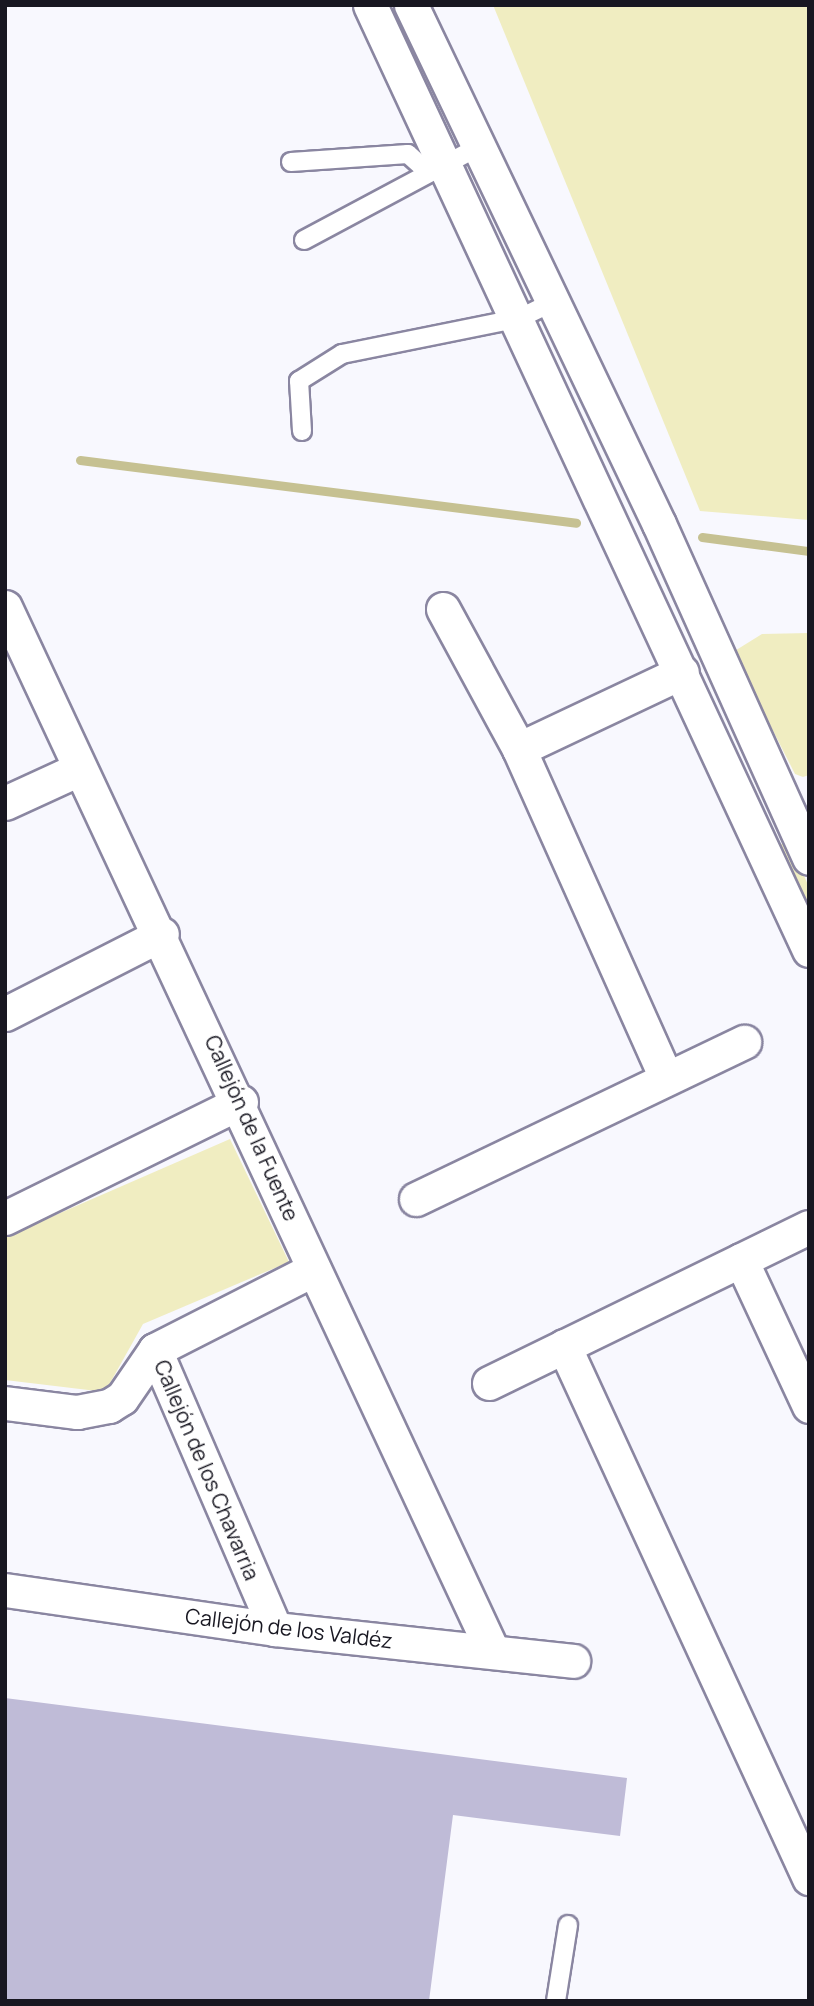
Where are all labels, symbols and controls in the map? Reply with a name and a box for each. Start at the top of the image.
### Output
street label: Callejón de la Fuente [200,1031,304,1225]
street label: Callejón de los Chavarria [149,1356,265,1584]
street label: Callejón de los Valdéz [184,1603,394,1653]

